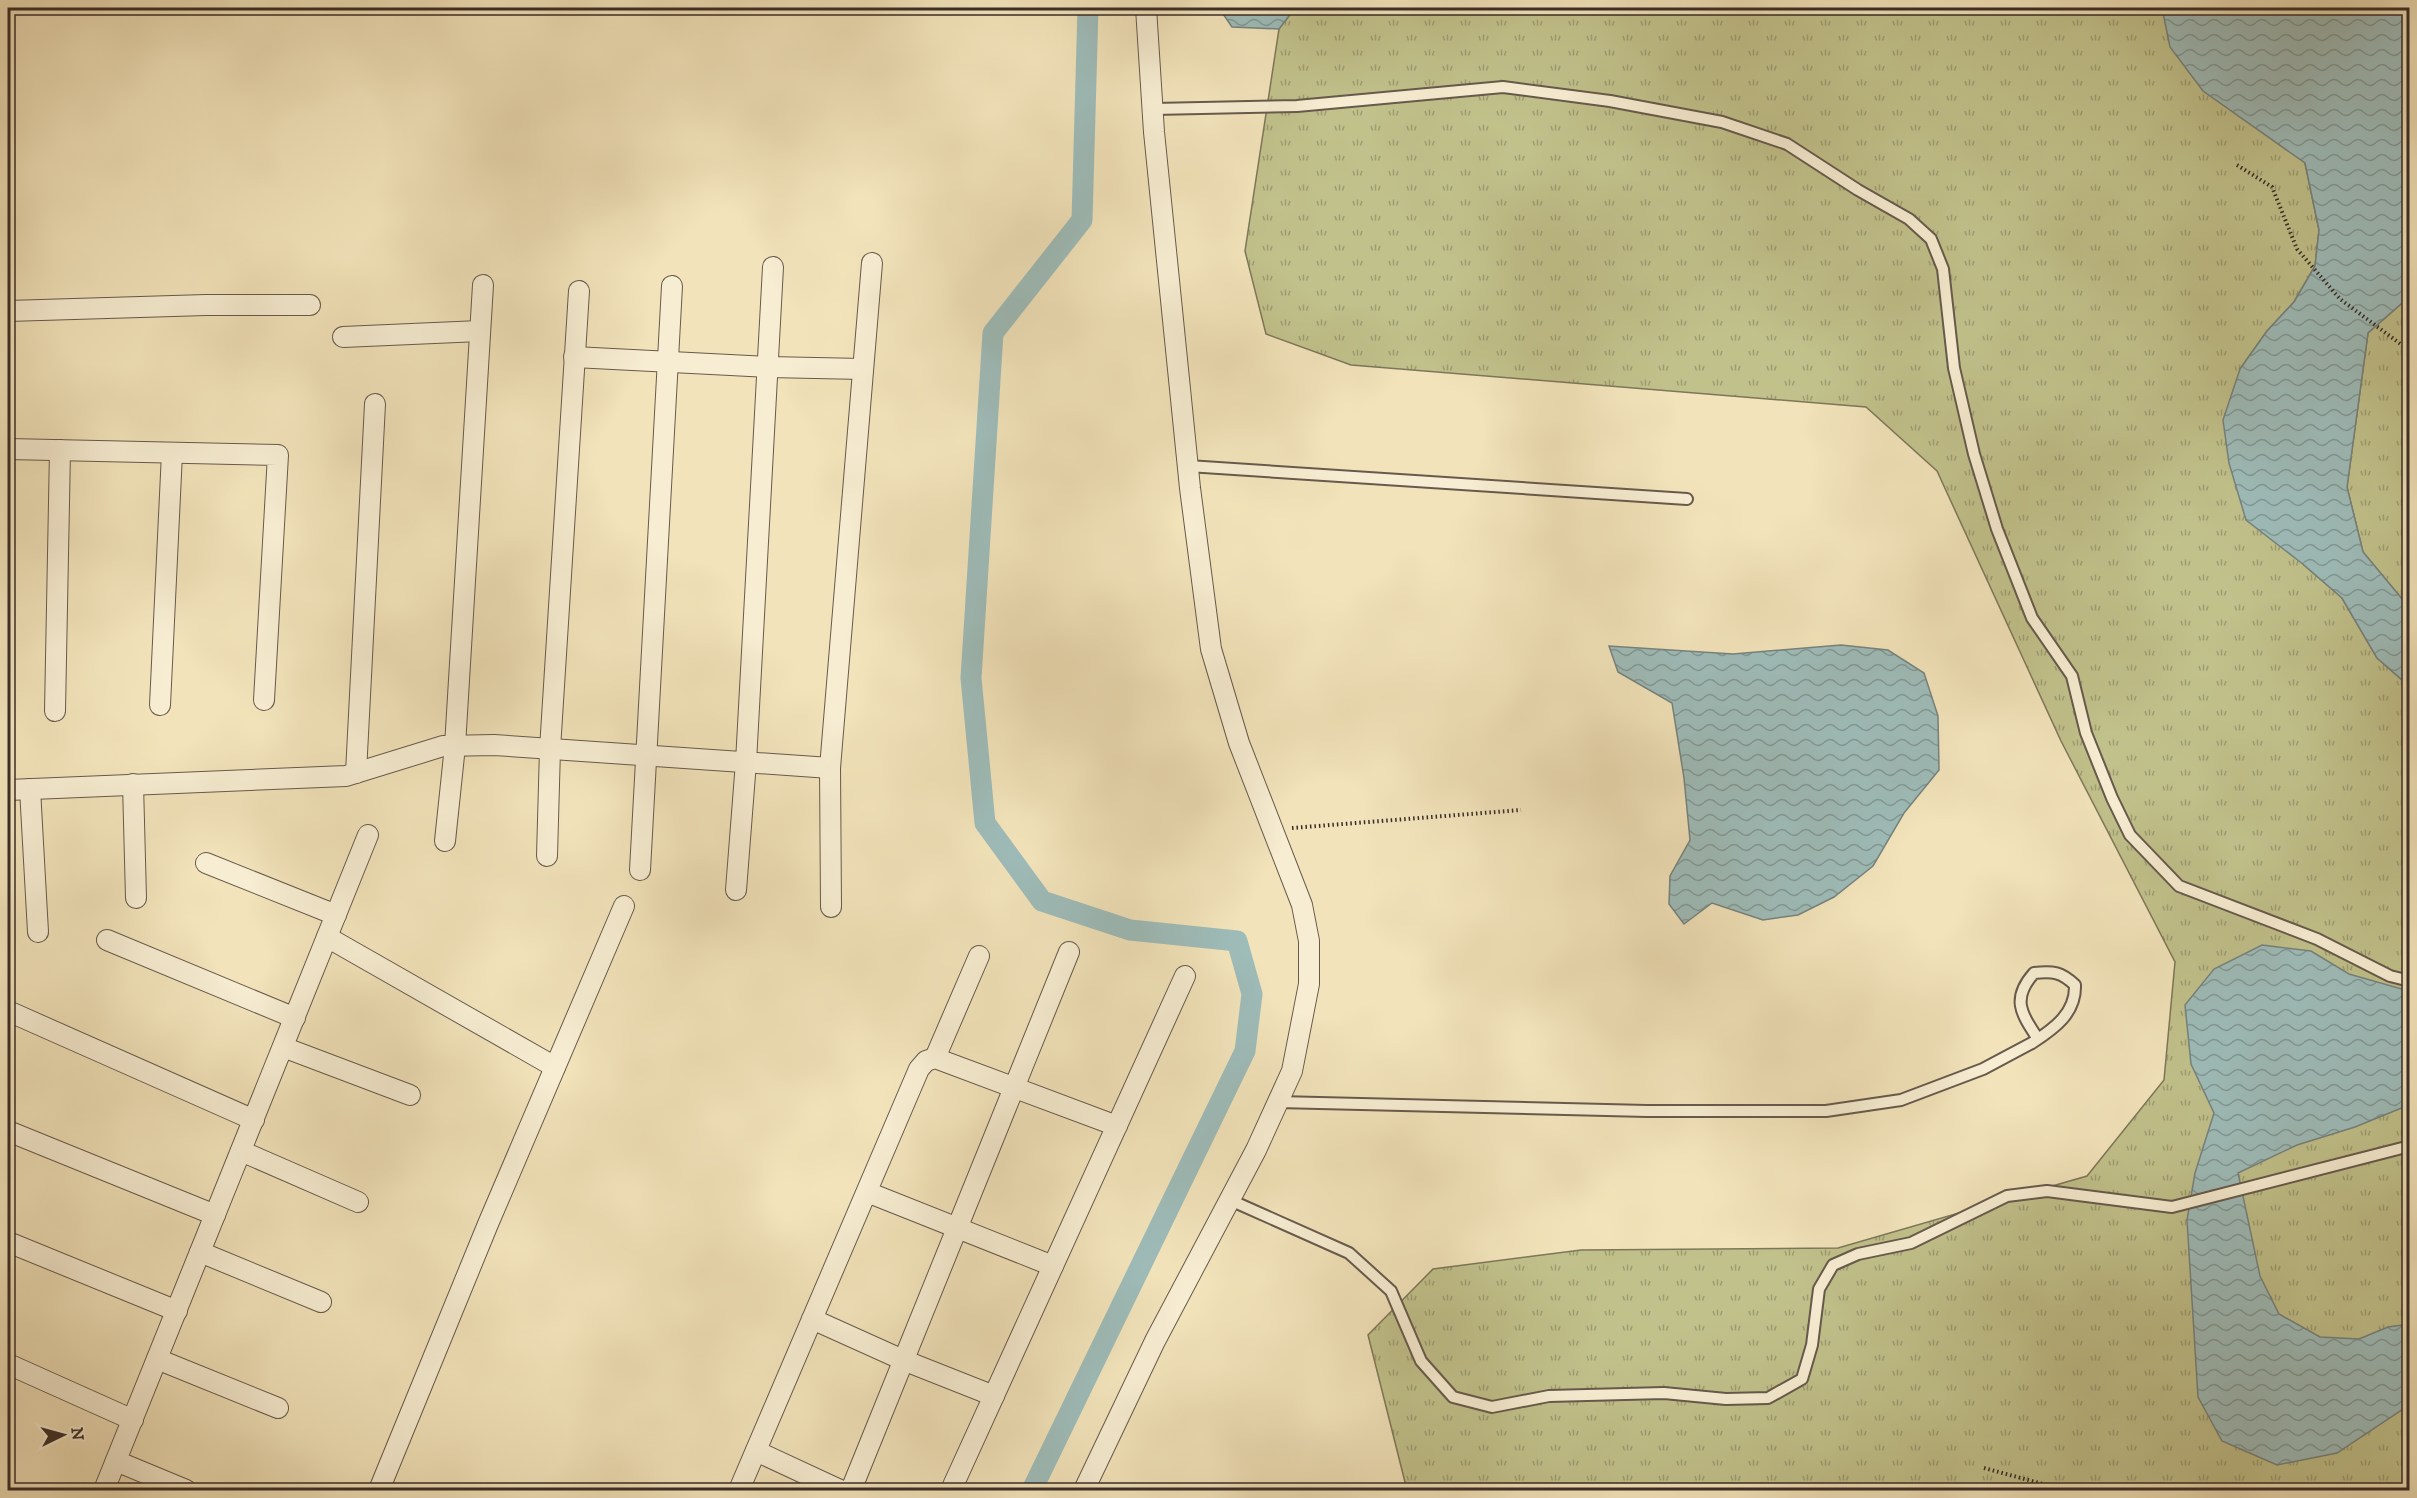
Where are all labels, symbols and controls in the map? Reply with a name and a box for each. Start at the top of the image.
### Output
north arrow [33,1405,93,1465]
text: N [66,1426,87,1441]

